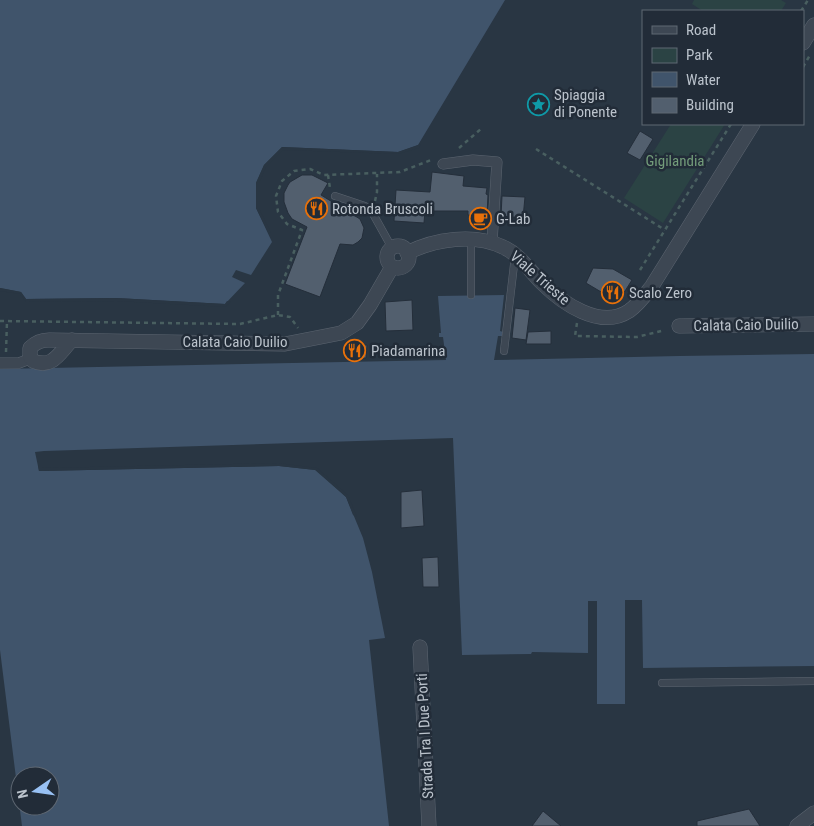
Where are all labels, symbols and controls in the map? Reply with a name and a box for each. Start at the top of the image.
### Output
legend [642,10,804,125]
text: Road [686,21,716,39]
text: Park [686,46,713,64]
text: Water [686,71,721,89]
place label: Spiaggia di Ponente [554,86,617,121]
place icon: Spiaggia di Ponente [526,92,550,116]
text: Building [686,96,734,114]
park label: Gigilandia [645,152,705,170]
restaurant icon: Rotonda Bruscoli [304,197,328,221]
place label: Rotonda Bruscoli [332,200,433,218]
cafe icon: G-Lab [468,207,492,231]
place label: G-Lab [496,210,530,228]
street label: Viale Trieste [506,247,574,309]
restaurant icon: Scalo Zero [601,281,625,305]
place label: Scalo Zero [629,284,692,302]
street label: Calata Caio Duilio [693,315,799,335]
street label: Calata Caio Duilio [182,333,288,351]
restaurant icon: Piadamarina [343,339,367,363]
place label: Piadamarina [371,342,446,360]
street label: Strada Tra I Due Porti [413,673,437,799]
north arrow [10,766,60,816]
text: N [14,788,31,800]

